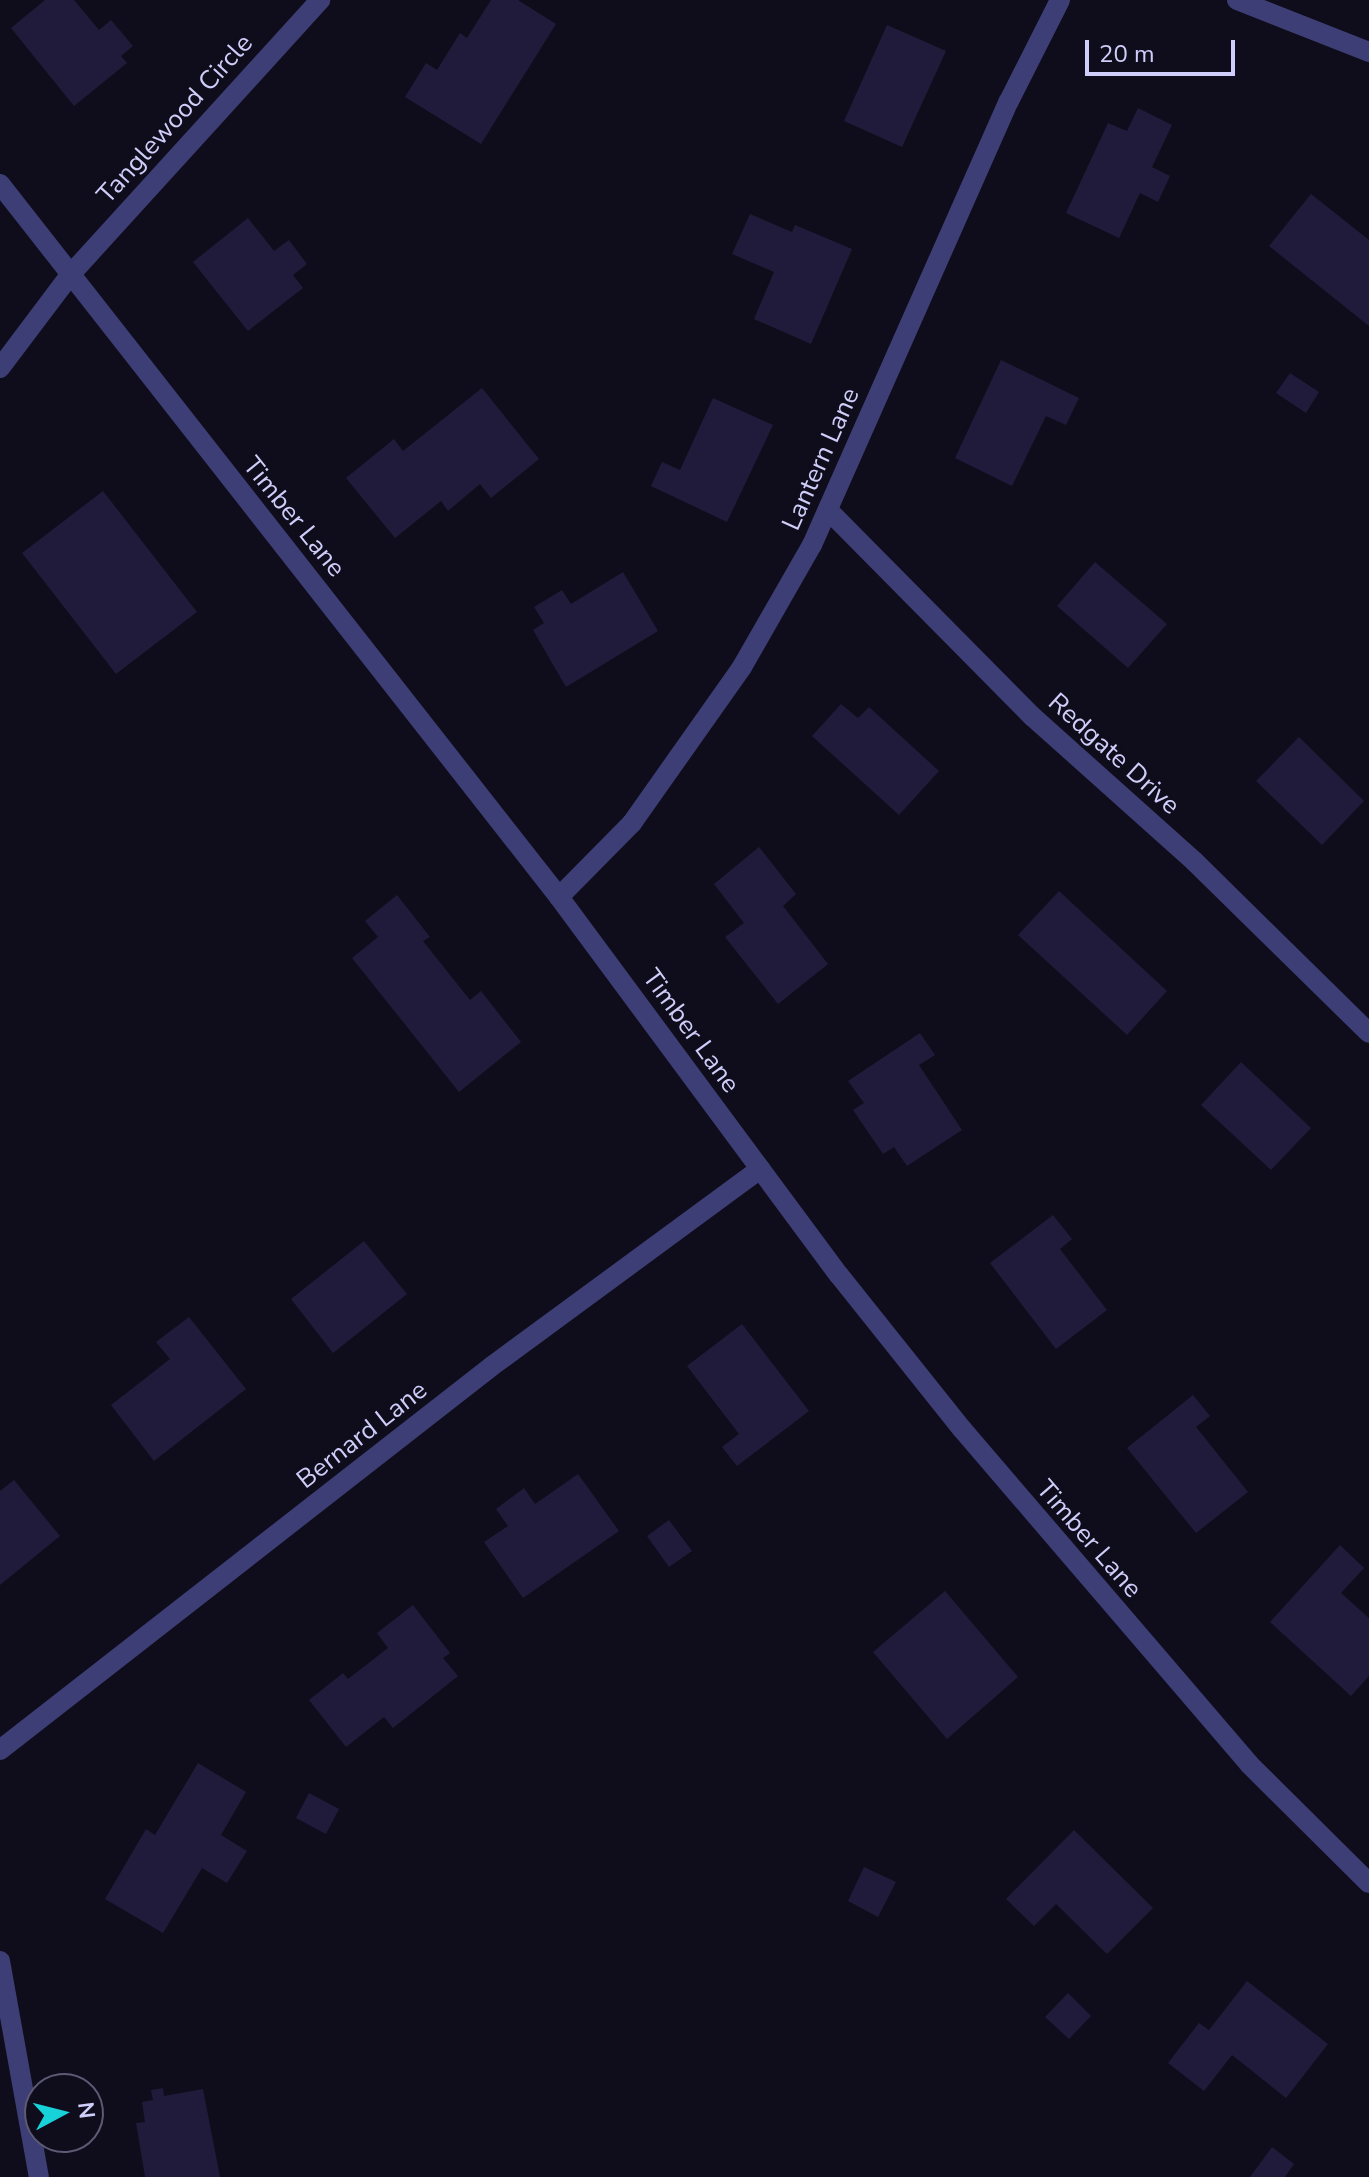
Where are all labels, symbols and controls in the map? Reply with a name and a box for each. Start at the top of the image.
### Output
scale bar [1089,24,1239,74]
street label: Tanglewood Circle [91,28,259,210]
text: 20 m [1099,38,1155,70]
street label: Lantern Lane [776,383,866,535]
street label: Timber Lane [236,451,352,583]
street label: Redgate Drive [1042,687,1186,821]
street label: Timber Lane [636,963,746,1099]
street label: Bernard Lane [291,1374,433,1496]
street label: Timber Lane [1030,1474,1148,1604]
north arrow [24,2073,104,2153]
text: N [70,2100,102,2120]

